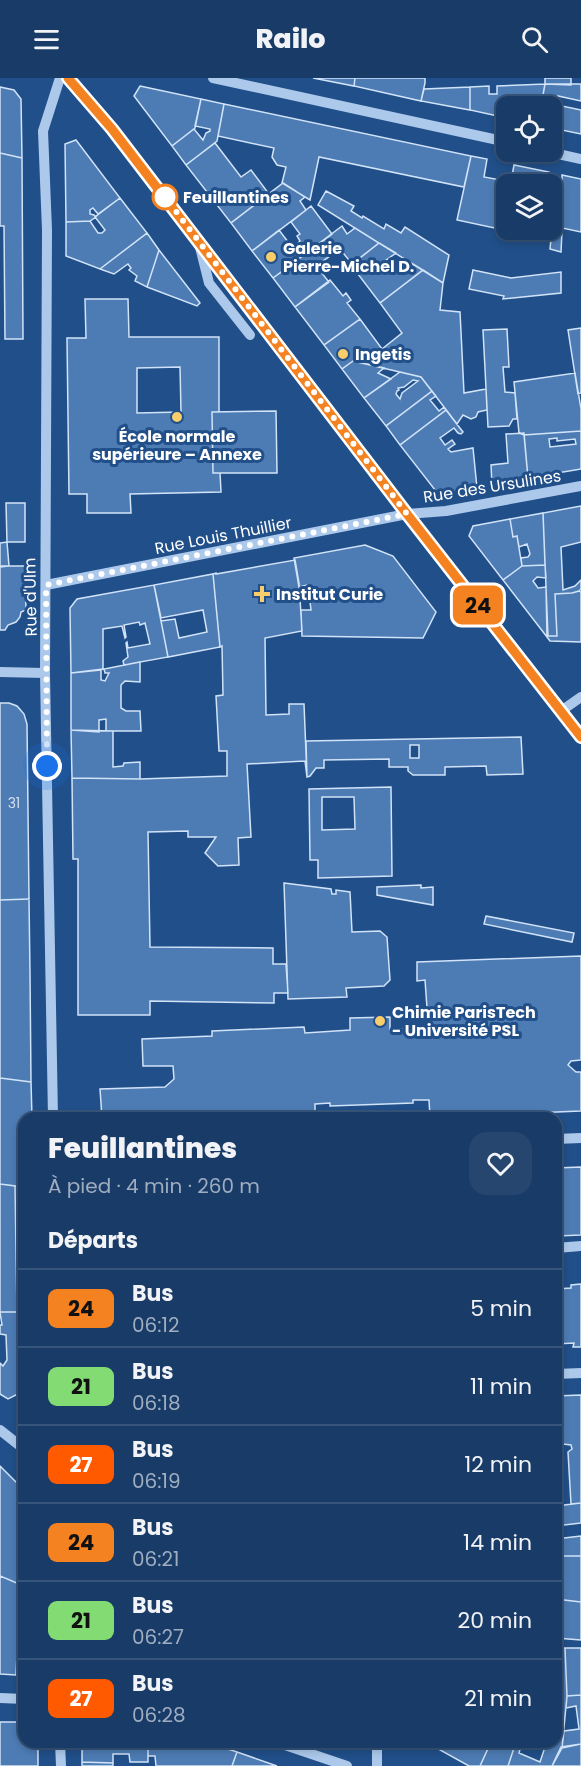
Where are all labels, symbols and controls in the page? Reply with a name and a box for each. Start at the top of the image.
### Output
text: Railo [255,20,326,57]
icon: menu [30,23,63,56]
icon: search [518,23,551,56]
map controls [496,96,562,240]
button: locate [496,96,562,162]
button: layers [496,174,562,240]
marker: Feuillantines [152,184,178,210]
place label: Feuillantines [183,186,289,209]
place label: Galerie Pierre-Michel D. [283,237,414,278]
marker: Galerie Pierre-Michel D. [264,250,278,264]
place label: Ingetis [355,343,411,366]
marker: Ingetis [336,347,350,361]
marker: École normale supérieure – Annexe [170,410,184,424]
place label: École normale supérieure – Annexe [92,425,262,466]
street label: Rue des Ursulines [422,464,563,509]
street label: Rue Louis Thuillier [153,511,293,560]
street label: Rue d'Ulm [18,557,43,637]
place label: Institut Curie [276,583,383,606]
marker: Institut Curie [253,585,271,603]
line badge: 24 [451,586,505,624]
text: 24 [465,591,491,620]
your location [32,751,62,781]
house number: 31 [8,793,20,813]
place label: Chimie ParisTech - Université PSL [392,1001,536,1042]
marker: Chimie ParisTech - Université PSL [373,1014,387,1028]
text: Feuillantines [48,1129,237,1168]
button: heart [469,1132,532,1195]
text: À pied · 4 min · 260 m [48,1172,260,1200]
text: Départs [48,1225,138,1256]
text: Bus [132,1278,174,1309]
text: 5 min [470,1293,532,1324]
text: 24 [68,1294,94,1323]
text: 06:12 [132,1311,179,1339]
text: Bus [132,1356,174,1387]
text: 11 min [470,1371,532,1402]
text: 21 [71,1372,91,1401]
text: 06:18 [132,1389,181,1417]
text: Bus [132,1434,174,1465]
text: 12 min [464,1449,532,1480]
text: 27 [69,1450,93,1479]
text: 06:19 [132,1467,181,1495]
text: Bus [132,1512,174,1543]
text: 14 min [463,1527,532,1558]
text: 24 [68,1528,94,1557]
text: 06:21 [132,1545,179,1573]
text: Bus [132,1590,174,1621]
text: 20 min [458,1605,532,1636]
text: 21 [71,1606,91,1635]
text: 06:27 [132,1623,184,1651]
text: Bus [132,1668,174,1699]
text: 21 min [464,1683,532,1714]
text: 27 [69,1684,93,1713]
text: 06:28 [132,1701,186,1729]

